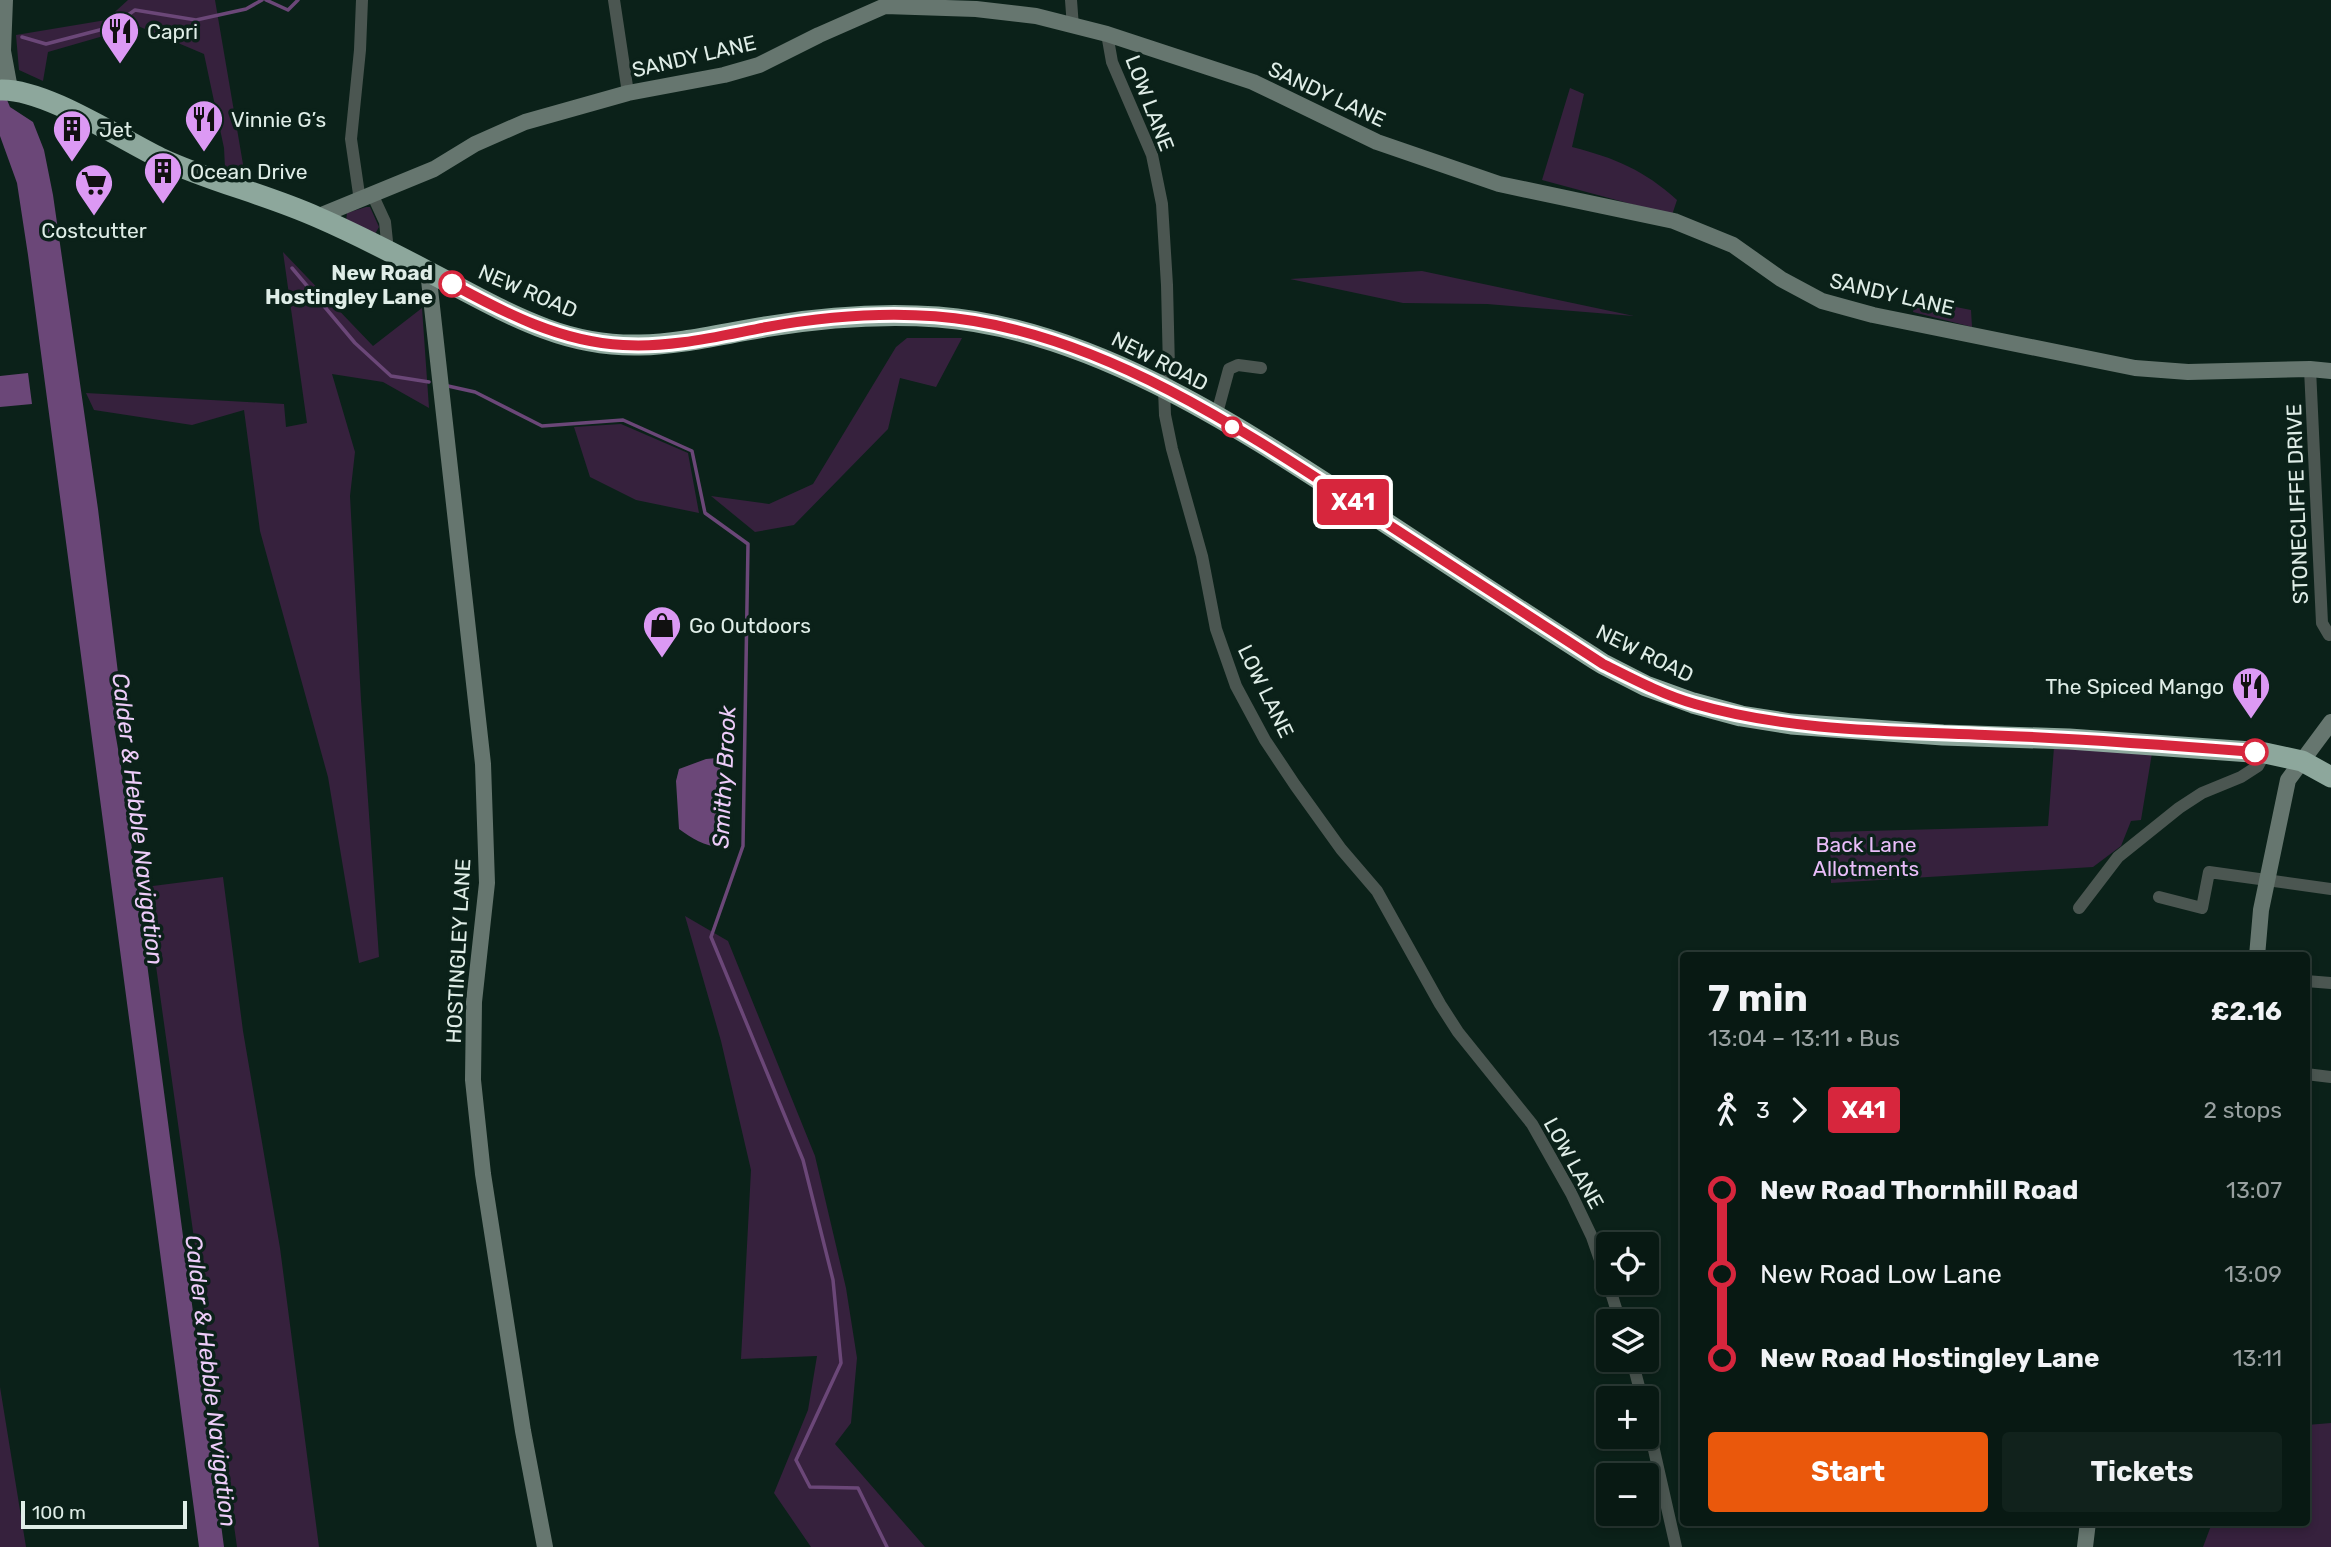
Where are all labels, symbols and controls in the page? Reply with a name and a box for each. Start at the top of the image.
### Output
restaurant icon: Capri [99,10,141,65]
place label: Capri [147,19,198,44]
street label: SANDY LANE [629,30,759,82]
street label: LOW LANE [1120,52,1180,154]
street label: SANDY LANE [1264,56,1390,132]
restaurant icon: Vinnie G’s [183,98,225,153]
place label: Vinnie G’s [231,107,326,132]
building icon: Jet [51,108,93,163]
place label: Jet [99,117,132,142]
building icon: Ocean Drive [142,150,184,205]
place label: Ocean Drive [190,159,308,184]
supermarket icon: Costcutter [73,162,115,217]
place label: Costcutter [41,218,147,243]
street label: NEW ROAD [475,259,581,323]
place label: New Road Hostingley Lane [265,260,433,309]
street label: SANDY LANE [1827,268,1957,320]
marker: New Road Hostingley Lane [439,271,465,297]
street label: NEW ROAD [1107,326,1213,396]
street label: STONECLIFFE DRIVE [2281,403,2313,605]
unlabelled marker [1222,417,1242,437]
line badge: X41 [1313,479,1393,525]
text: X41 [1331,488,1375,516]
shop icon: Go Outdoors [641,604,683,659]
place label: Go Outdoors [689,613,811,638]
street label: NEW ROAD [1592,619,1698,687]
street label: LOW LANE [1233,640,1299,742]
restaurant icon: The Spiced Mango [2230,665,2272,720]
water label: Calder & Hebble Navigation [106,671,170,967]
place label: The Spiced Mango [2045,674,2224,699]
water label: Smithy Brook [706,704,742,849]
unlabelled marker [2242,739,2268,765]
park label: Back Lane Allotments [1813,832,1919,881]
street label: HOSTINGLEY LANE [441,858,475,1044]
text: 7 min [1708,975,1808,1021]
text: £2.16 [2211,996,2282,1027]
text: 13:04 – 13:11 · Bus [1708,1024,1900,1052]
icon: walk [1708,1091,1746,1129]
icon: forward [1780,1091,1818,1129]
text: 3 [1756,1096,1770,1124]
text: X41 [1842,1096,1886,1124]
text: 2 stops [2204,1096,2282,1124]
street label: LOW LANE [1539,1113,1609,1213]
text: New Road Thornhill Road [1760,1175,2078,1206]
text: 13:07 [2226,1176,2282,1204]
map controls [1596,1232,1659,1526]
button: locate [1596,1232,1659,1295]
water label: Calder & Hebble Navigation [179,1233,243,1529]
text: New Road Low Lane [1760,1259,2002,1290]
text: 13:09 [2224,1260,2282,1288]
button: layers [1596,1309,1659,1372]
text: New Road Hostingley Lane [1760,1343,2100,1374]
text: 13:11 [2233,1344,2282,1372]
button: + [1596,1386,1659,1449]
button: Start [1708,1432,1988,1512]
button: Tickets [2002,1432,2282,1512]
button: − [1596,1463,1659,1526]
scale bar [21,1498,187,1530]
text: 100 m [32,1501,86,1524]

